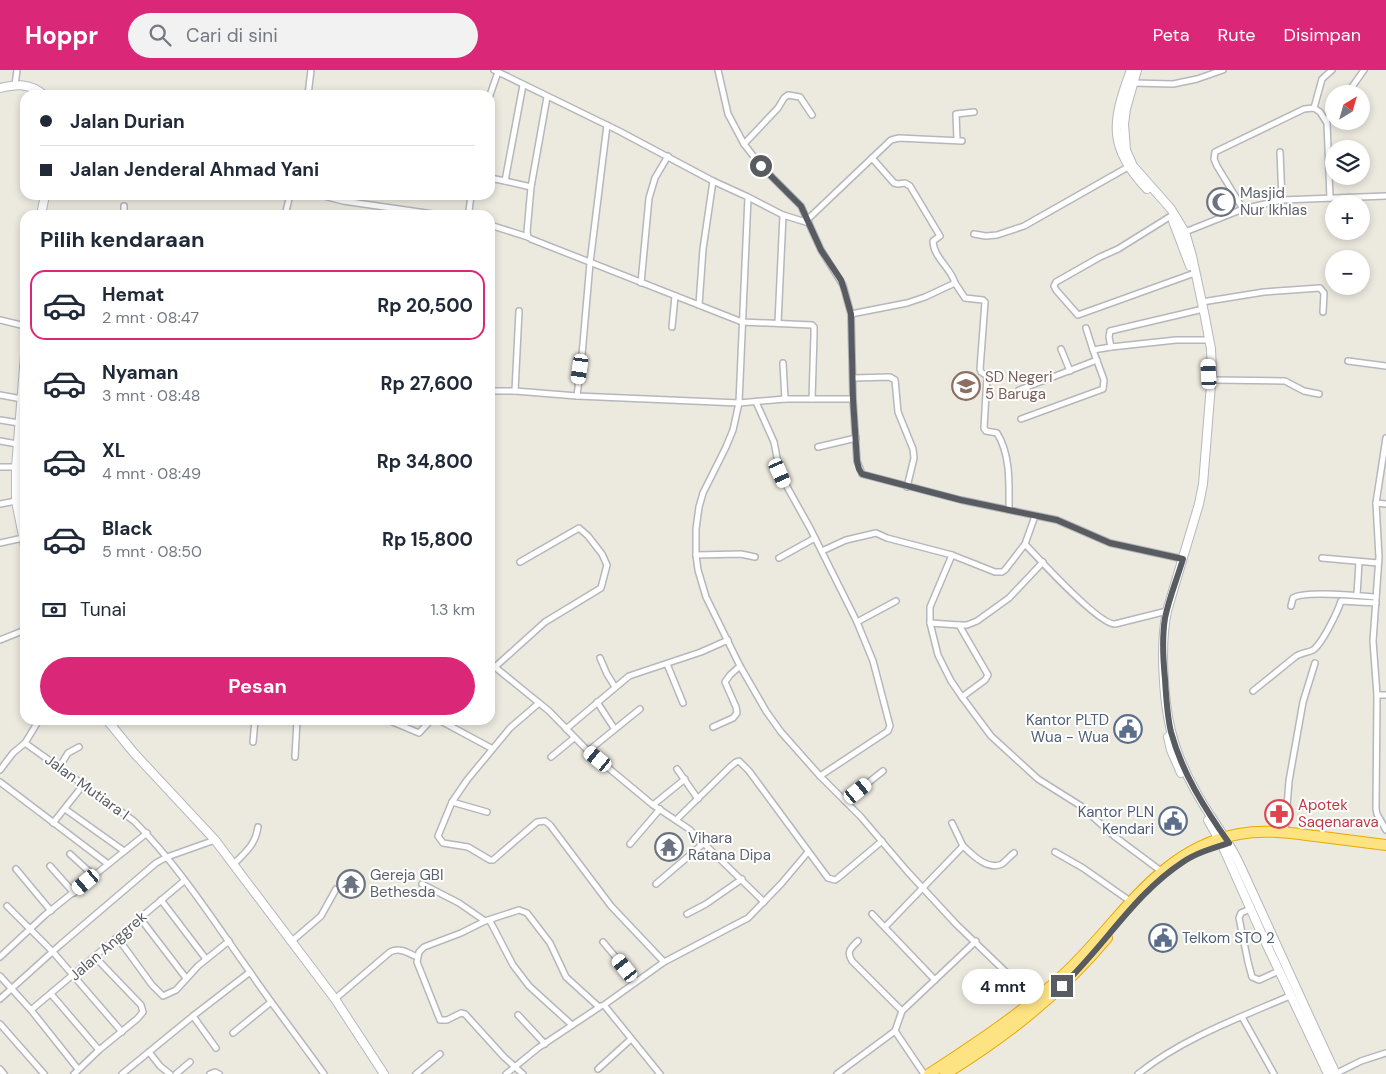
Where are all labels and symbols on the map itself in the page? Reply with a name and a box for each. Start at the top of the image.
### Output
north arrow [1325,85,1370,130]
route start [750,155,772,177]
place label: Masjid Nur Ikhlas [1240,183,1307,220]
mosque icon: Masjid Nur Ikhlas [1206,187,1236,217]
car [570,353,589,385]
car [1200,359,1217,389]
place label: SD Negeri 5 Baruga [985,367,1053,404]
school or university icon: SD Negeri 5 Baruga [951,371,981,401]
car [767,456,792,490]
place label: Kantor PLTD Wua - Wua [1026,710,1109,747]
public building icon: Kantor PLTD Wua - Wua [1113,714,1143,744]
car [581,744,614,774]
street label: Jalan Mutiara I [41,750,133,824]
car [841,776,874,806]
place label: Apotek Saqenarava [1298,795,1379,832]
pharmacy icon: Apotek Saqenarava [1264,799,1294,829]
place label: Kantor PLN Kendari [1078,802,1154,839]
public building icon: Kantor PLN Kendari [1158,806,1188,836]
place label: Vihara Ratana Dipa [688,828,771,865]
temple icon: Vihara Ratana Dipa [654,832,684,862]
place label: Gereja GBI Bethesda [370,865,443,902]
car [69,867,102,897]
temple icon: Gereja GBI Bethesda [336,869,366,899]
street label: Jalan Anggrek [65,907,151,985]
public building icon: Telkom STO 2 [1148,923,1178,953]
place label: Telkom STO 2 [1182,928,1275,948]
car [609,952,640,984]
callout: 4 mnt [962,968,1044,1004]
route end [1051,975,1073,997]

